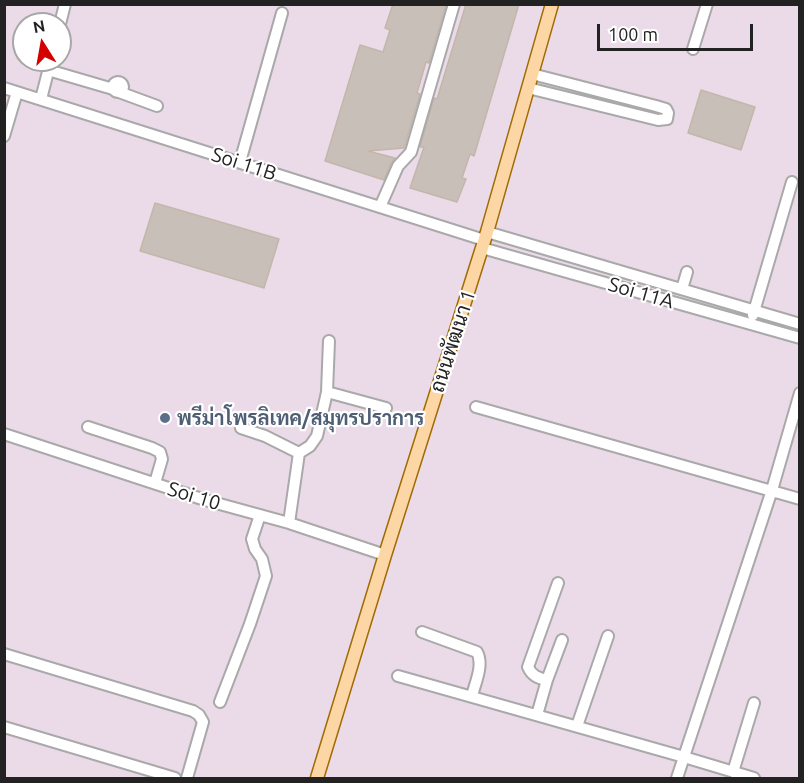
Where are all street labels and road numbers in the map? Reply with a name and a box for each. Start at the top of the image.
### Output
street label: Soi 11B [208,142,280,186]
street label: Soi 11A [605,272,677,314]
street label: ถนนพัฒนา 1 [425,287,481,395]
street label: Soi 10 [165,477,223,515]

